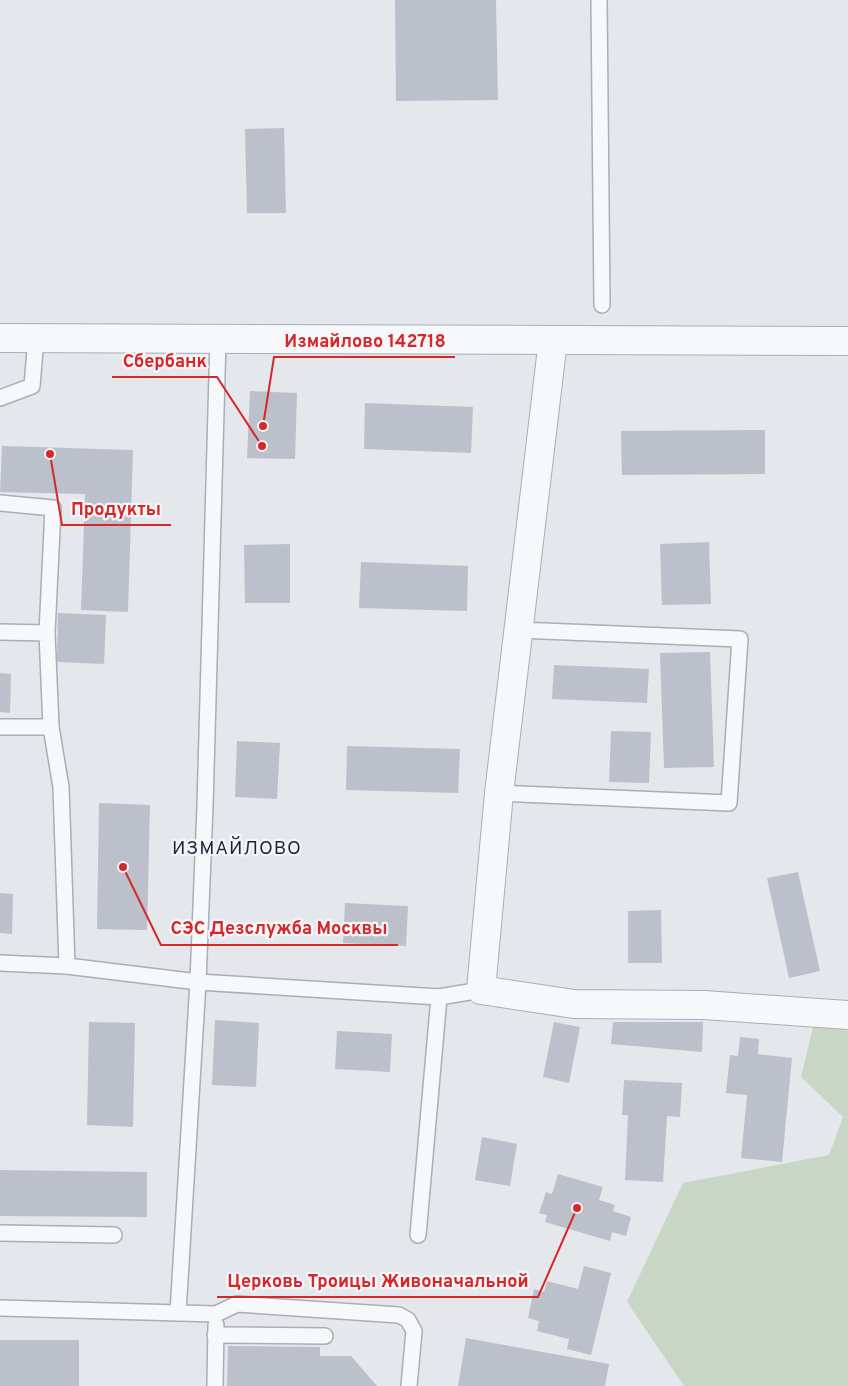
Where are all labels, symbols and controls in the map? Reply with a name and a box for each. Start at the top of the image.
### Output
callout: Измайлово 142718 [274,324,455,357]
text: Измайлово 142718 [284,331,446,354]
callout: Сбербанк [112,344,217,377]
text: Сбербанк [123,351,208,374]
callout: Продукты [62,492,171,525]
text: Продукты [71,499,161,522]
district label: ИЗМАЙЛОВО [172,836,302,861]
callout: СЭС Дезслужба Москвы [161,912,398,945]
text: СЭС Дезслужба Москвы [171,918,387,941]
callout: Церковь Троицы Живоначальной [217,1264,538,1297]
text: Церковь Троицы Живоначальной [227,1271,529,1294]

